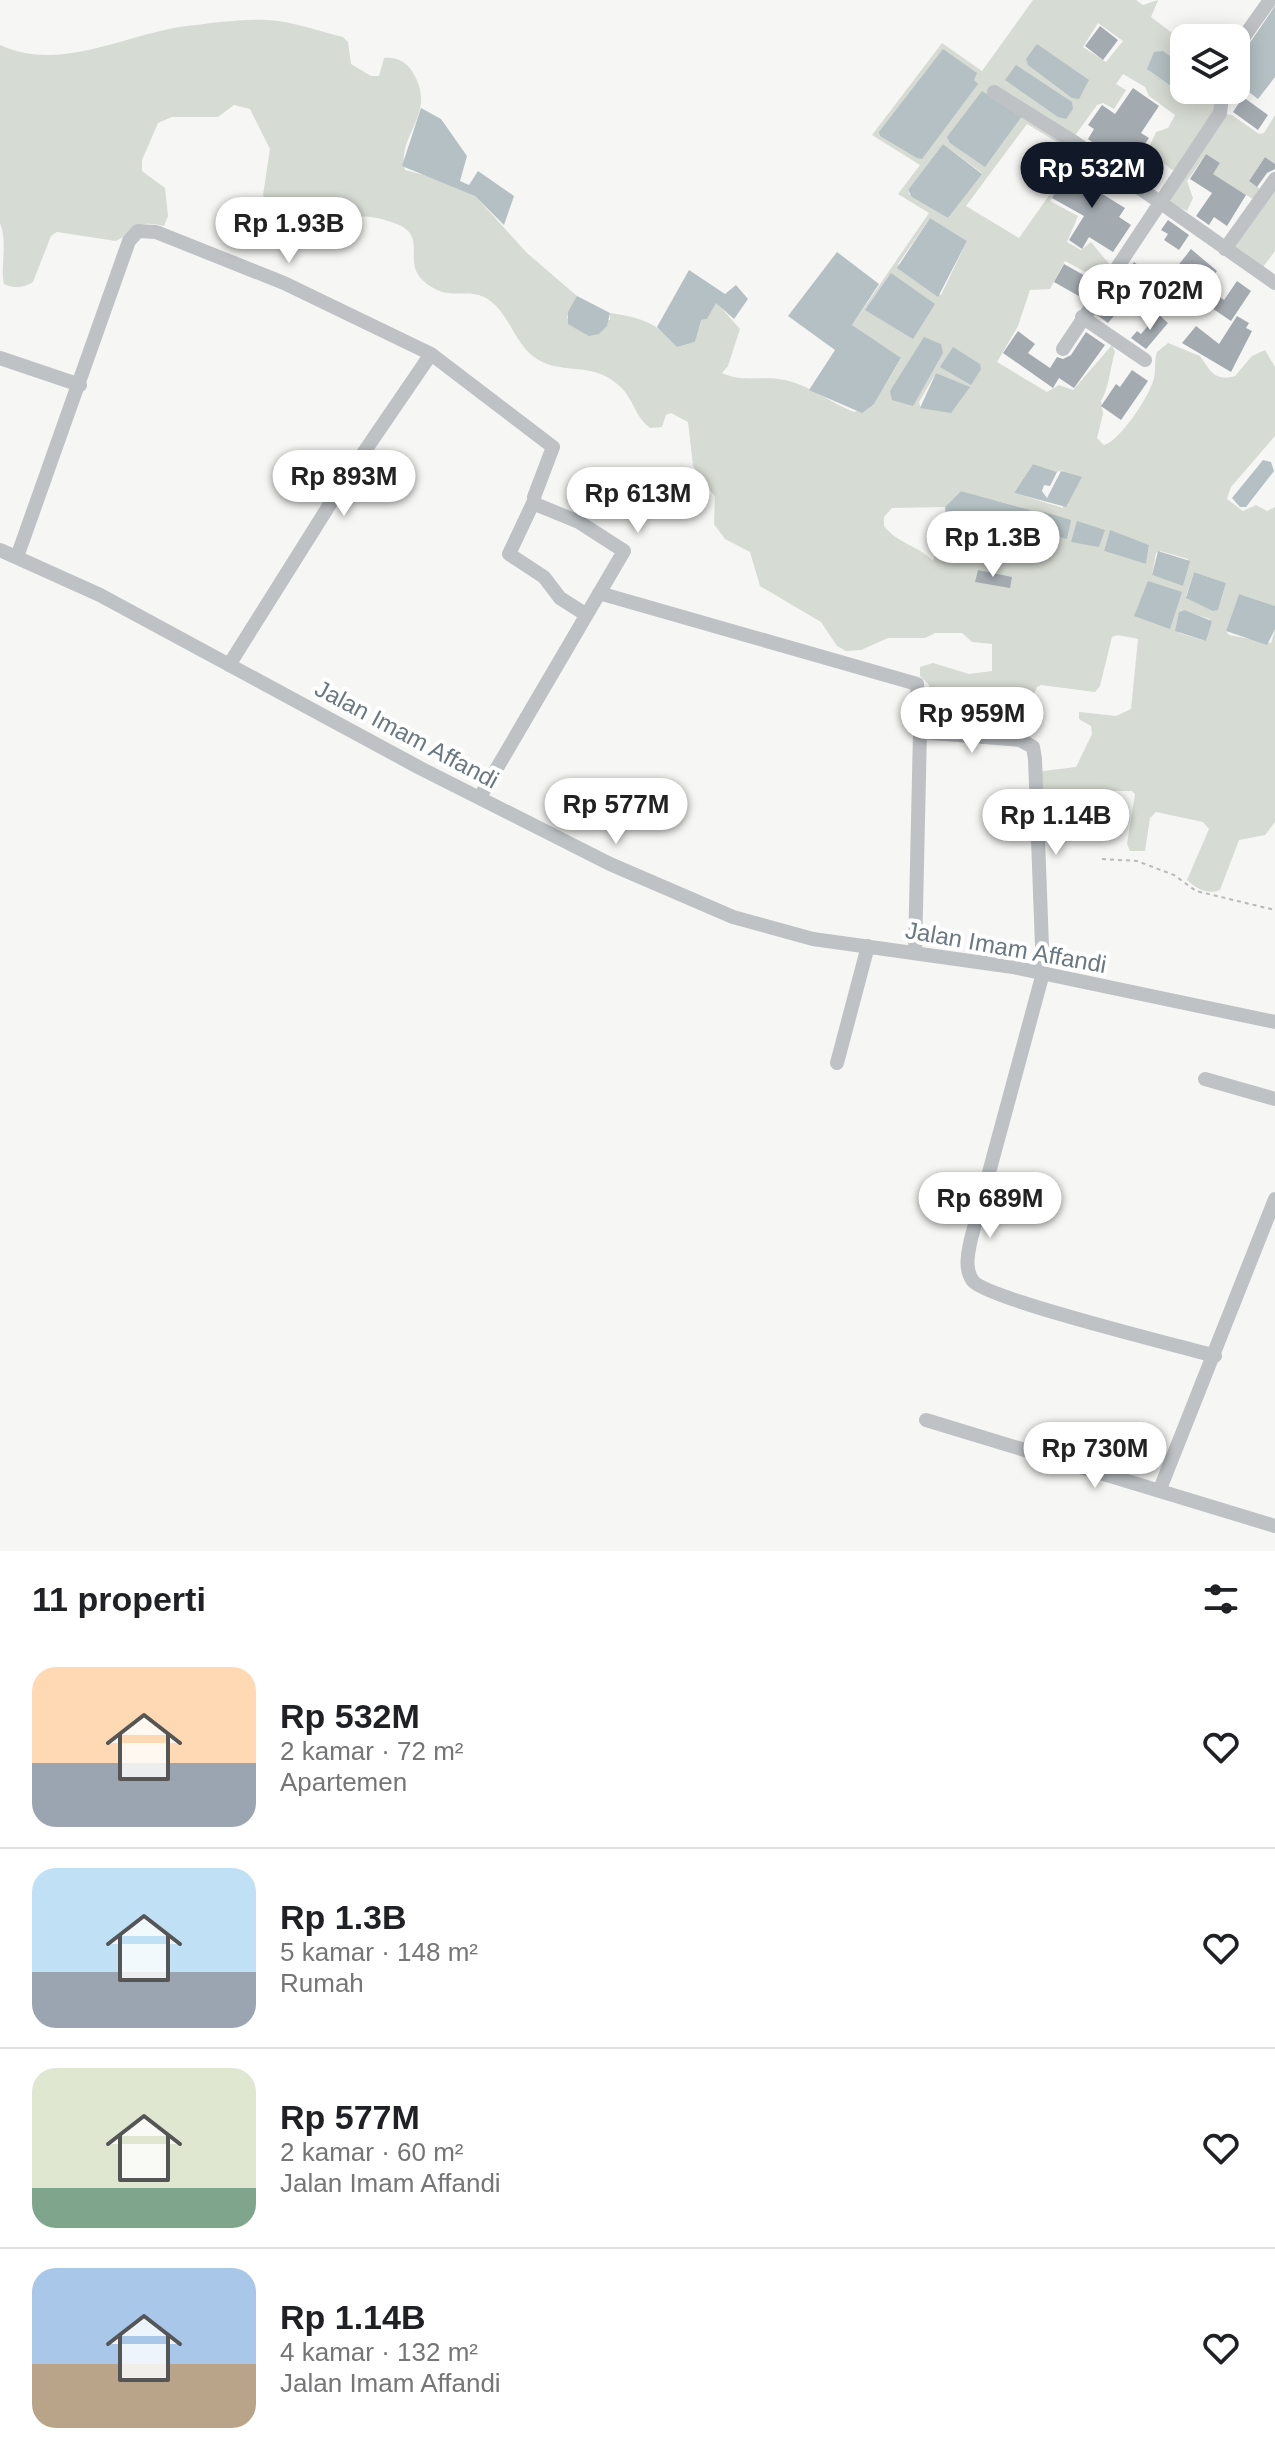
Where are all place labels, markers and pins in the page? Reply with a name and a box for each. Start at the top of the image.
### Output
pin: Rp 532M [1018,142,1166,210]
pin: Rp 1.93B [206,197,372,265]
pin: Rp 702M [1076,264,1224,332]
pin: Rp 893M [270,450,418,518]
pin: Rp 613M [564,467,712,535]
pin: Rp 1.3B [919,511,1067,579]
pin: Rp 959M [898,687,1046,755]
pin: Rp 577M [542,778,690,846]
pin: Rp 1.14B [973,789,1139,857]
pin: Rp 689M [916,1172,1064,1240]
pin: Rp 730M [1021,1422,1169,1490]

